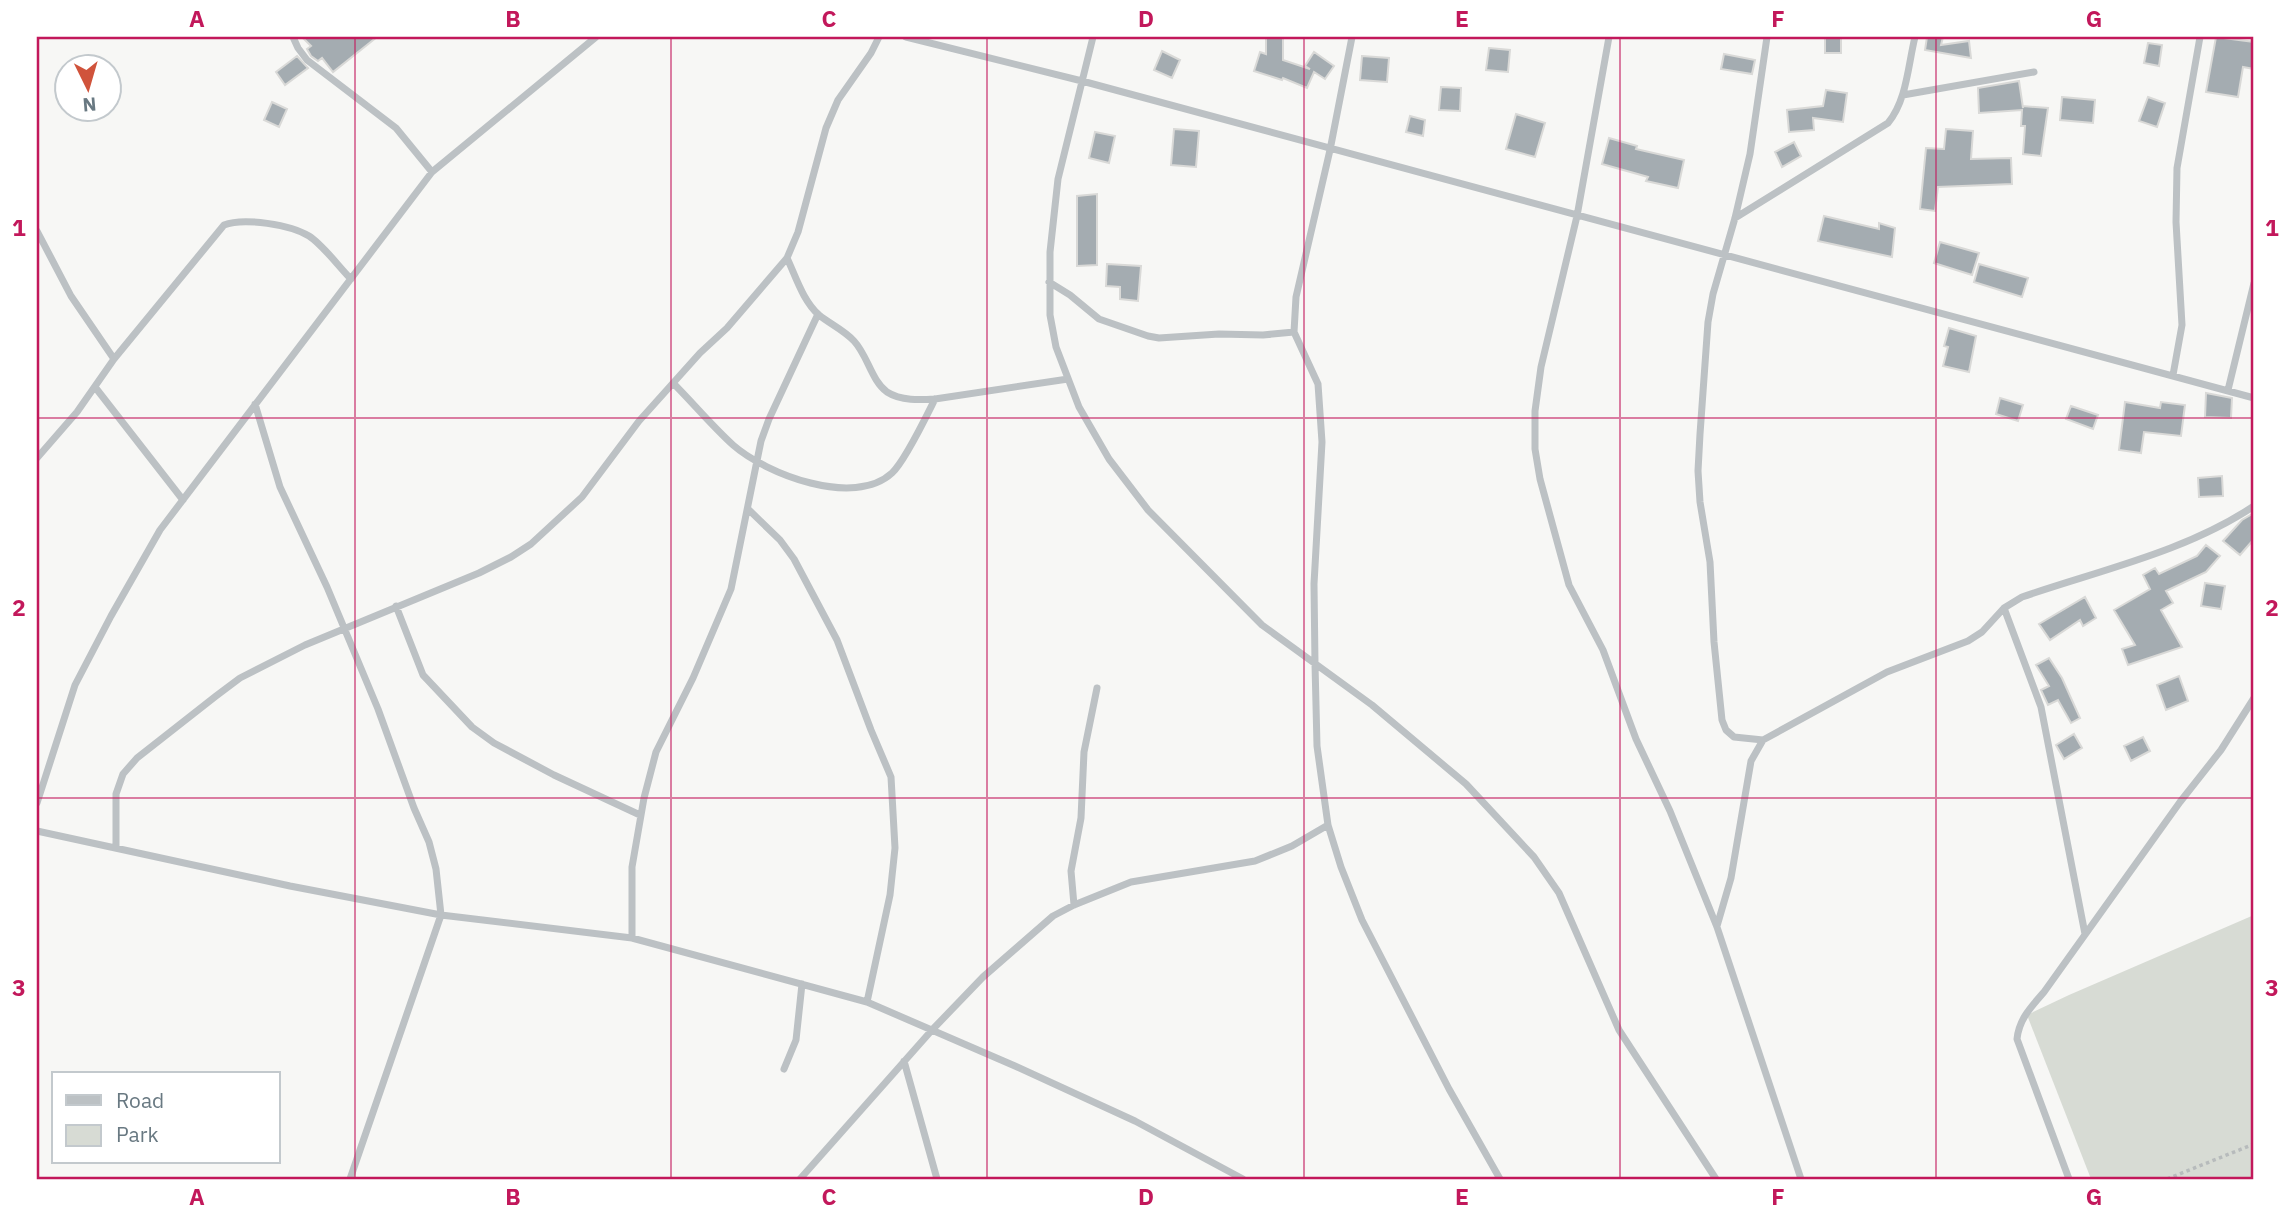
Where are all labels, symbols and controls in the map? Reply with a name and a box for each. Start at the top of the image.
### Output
text: A [189,3,205,33]
text: B [505,3,521,33]
text: C [822,3,837,33]
text: D [1138,3,1154,33]
text: E [1455,3,1469,33]
text: F [1771,3,1785,33]
text: G [2086,3,2102,33]
north arrow [52,52,122,122]
text: N [82,92,97,117]
text: 1 [12,212,26,242]
text: 1 [2265,212,2279,242]
text: 2 [12,592,26,622]
text: 2 [2265,592,2279,622]
text: 3 [12,972,26,1002]
text: 3 [2265,972,2279,1002]
legend [52,1072,280,1164]
text: Road [116,1086,164,1114]
text: Park [116,1120,159,1148]
text: A [189,1181,205,1211]
text: B [505,1181,521,1211]
text: C [822,1181,837,1211]
text: D [1138,1181,1154,1211]
text: E [1455,1181,1469,1211]
text: F [1771,1181,1785,1211]
text: G [2086,1181,2102,1211]

